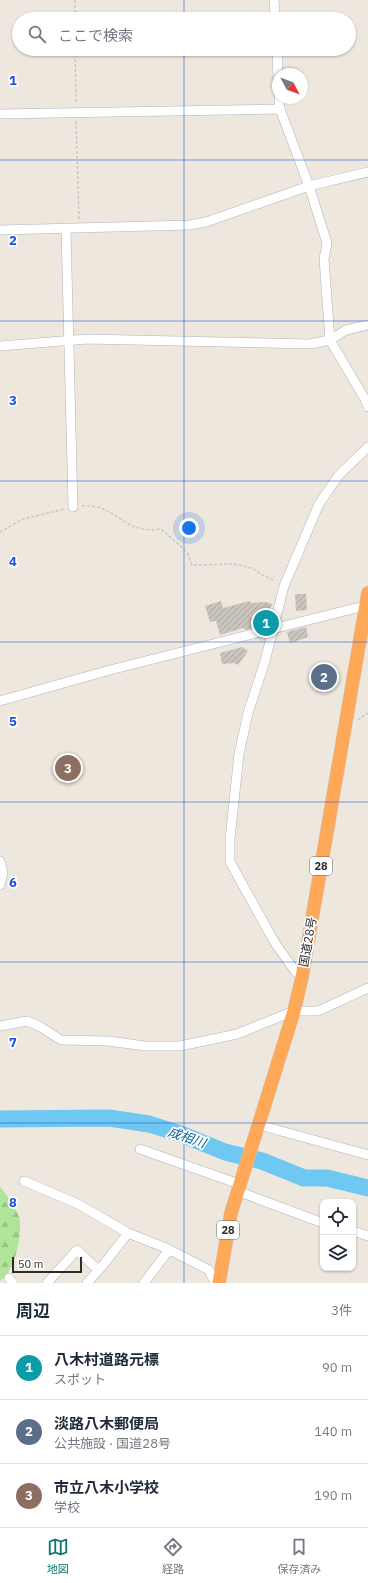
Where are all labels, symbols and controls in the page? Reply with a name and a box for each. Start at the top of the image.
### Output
search box [12,12,356,56]
icon: search [26,23,48,45]
text: ここで検索 [58,26,133,45]
north arrow [272,68,308,104]
text: 1 [9,72,17,89]
text: 2 [9,232,17,249]
text: 3 [9,392,17,409]
your location [179,518,199,538]
text: 4 [9,553,17,570]
pin: 1 [253,608,279,638]
pin: 2 [311,662,337,692]
text: 5 [9,713,17,730]
pin: 3 [55,753,81,783]
road number: 28 [310,857,332,875]
text: 6 [9,874,17,891]
street label: 国道28号 [296,916,319,968]
text: 7 [9,1034,17,1051]
water label: 成相川 [166,1123,210,1153]
text: 8 [9,1194,17,1211]
map controls [320,1199,356,1271]
button: locate [320,1199,356,1235]
road number: 28 [217,1221,239,1239]
button: layers [320,1235,356,1271]
scale bar [12,1255,82,1274]
text: 50 m [18,1257,43,1271]
text: 周辺 [16,1300,50,1322]
text: 3件 [331,1302,352,1319]
text: 八木村道路元標 [54,1350,159,1369]
text: 1 [25,1359,33,1376]
text: 90 m [322,1359,352,1376]
text: スポット [54,1371,106,1388]
text: 淡路八木郵便局 [54,1414,159,1433]
text: 2 [25,1423,33,1440]
text: 140 m [314,1423,352,1440]
text: 公共施設 · 国道28号 [54,1435,171,1452]
text: 市立八木小学校 [54,1478,159,1497]
text: 3 [25,1487,33,1504]
text: 190 m [314,1487,352,1504]
text: 学校 [54,1499,80,1516]
tab: 地図 [47,1536,69,1576]
tab: 経路 [162,1536,184,1576]
tab: 保存済み [277,1536,321,1576]

